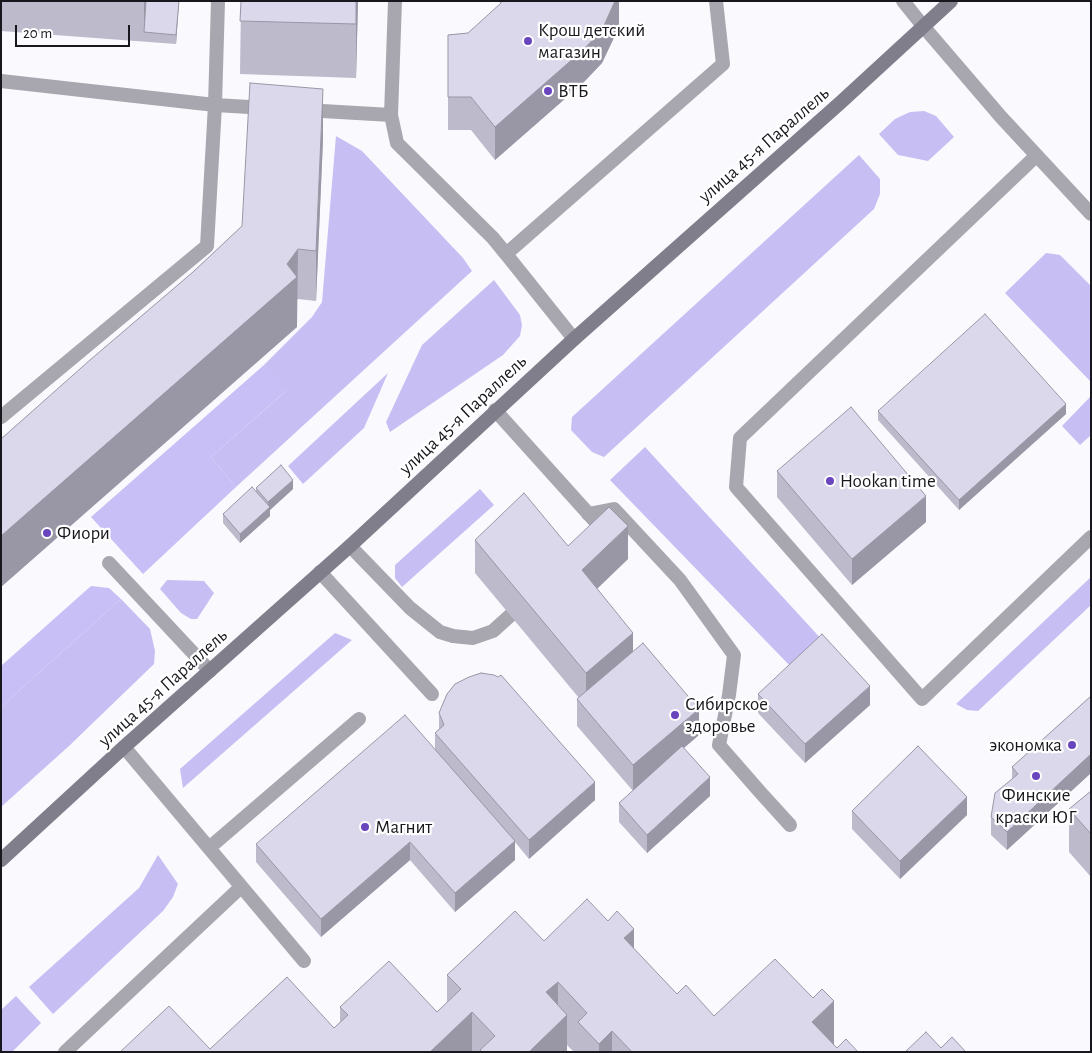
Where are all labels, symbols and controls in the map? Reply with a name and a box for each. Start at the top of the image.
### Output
scale bar [18,15,132,47]
place label: Крош детский магазин [538,19,645,63]
text: 20 m [23,26,52,41]
marker: Крош детский магазин [522,35,534,47]
place label: ВТБ [558,80,589,102]
street label: улица 45-я Параллель [694,82,834,208]
marker: ВТБ [542,85,554,97]
street label: улица 45-я Параллель [395,350,531,480]
place label: Hookan time [840,470,936,492]
marker: Hookan time [824,475,836,487]
place label: Фиори [57,522,110,544]
marker: Фиори [41,527,53,539]
street label: улица 45-я Параллель [94,624,232,752]
place label: Сибирское здоровье [685,693,768,737]
marker: Сибирское здоровье [669,709,681,721]
place label: экономка [989,734,1062,756]
marker: экономка [1066,739,1078,751]
marker: Финские краски ЮГ [1030,770,1042,782]
place label: Финские краски ЮГ [995,784,1077,828]
place label: Магнит [375,816,432,838]
marker: Магнит [359,821,371,833]

